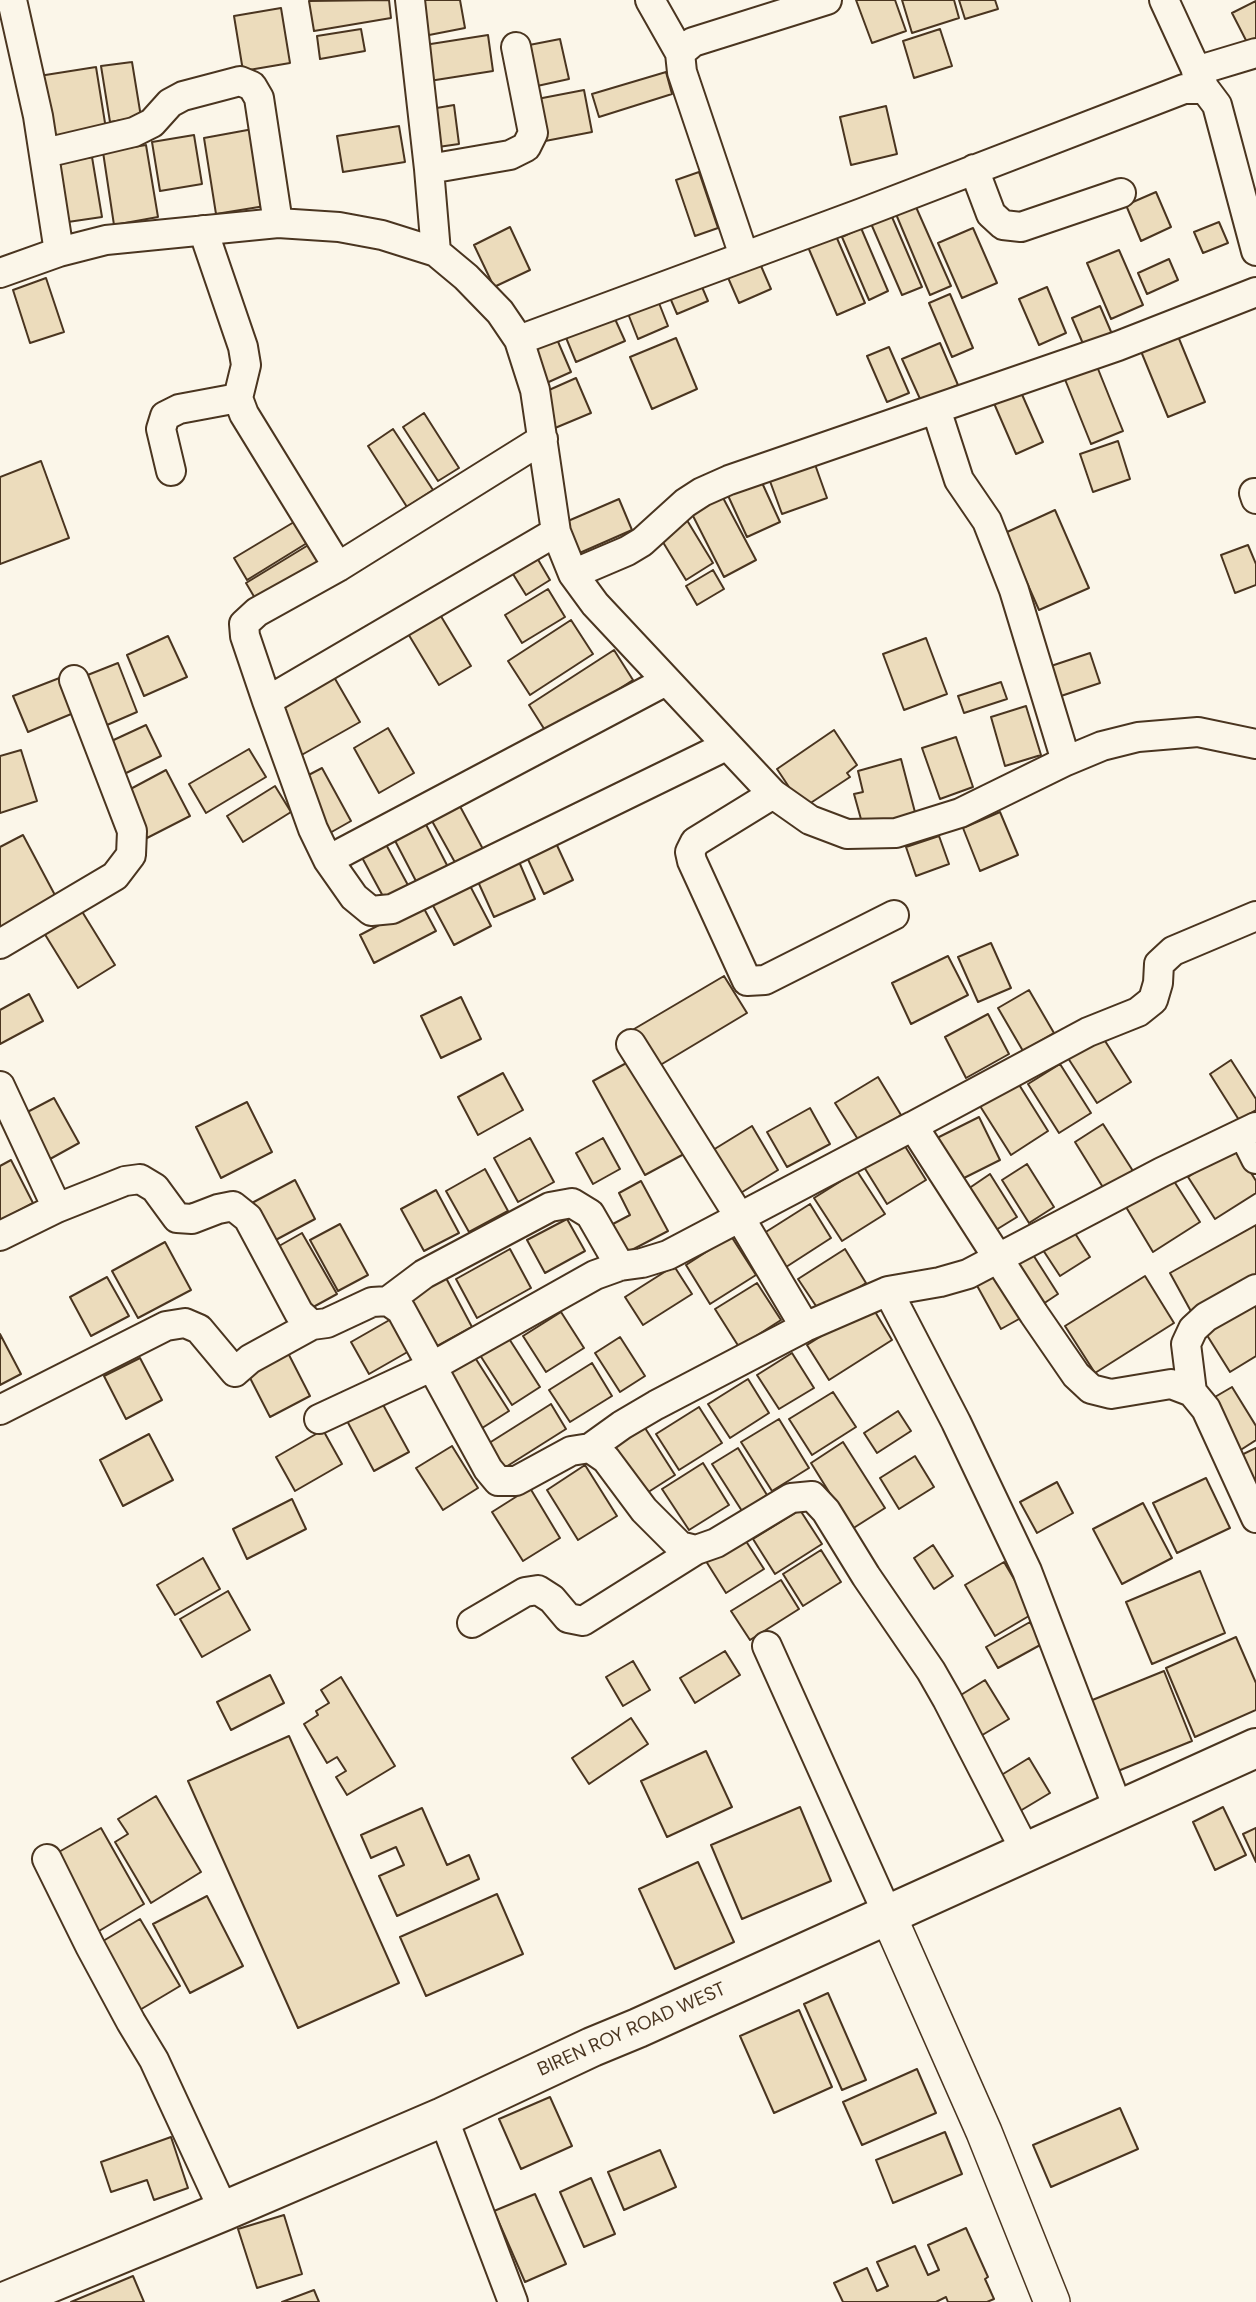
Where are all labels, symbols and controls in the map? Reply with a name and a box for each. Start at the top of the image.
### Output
street label: BIREN ROY ROAD WEST [534,1978,730,2082]

